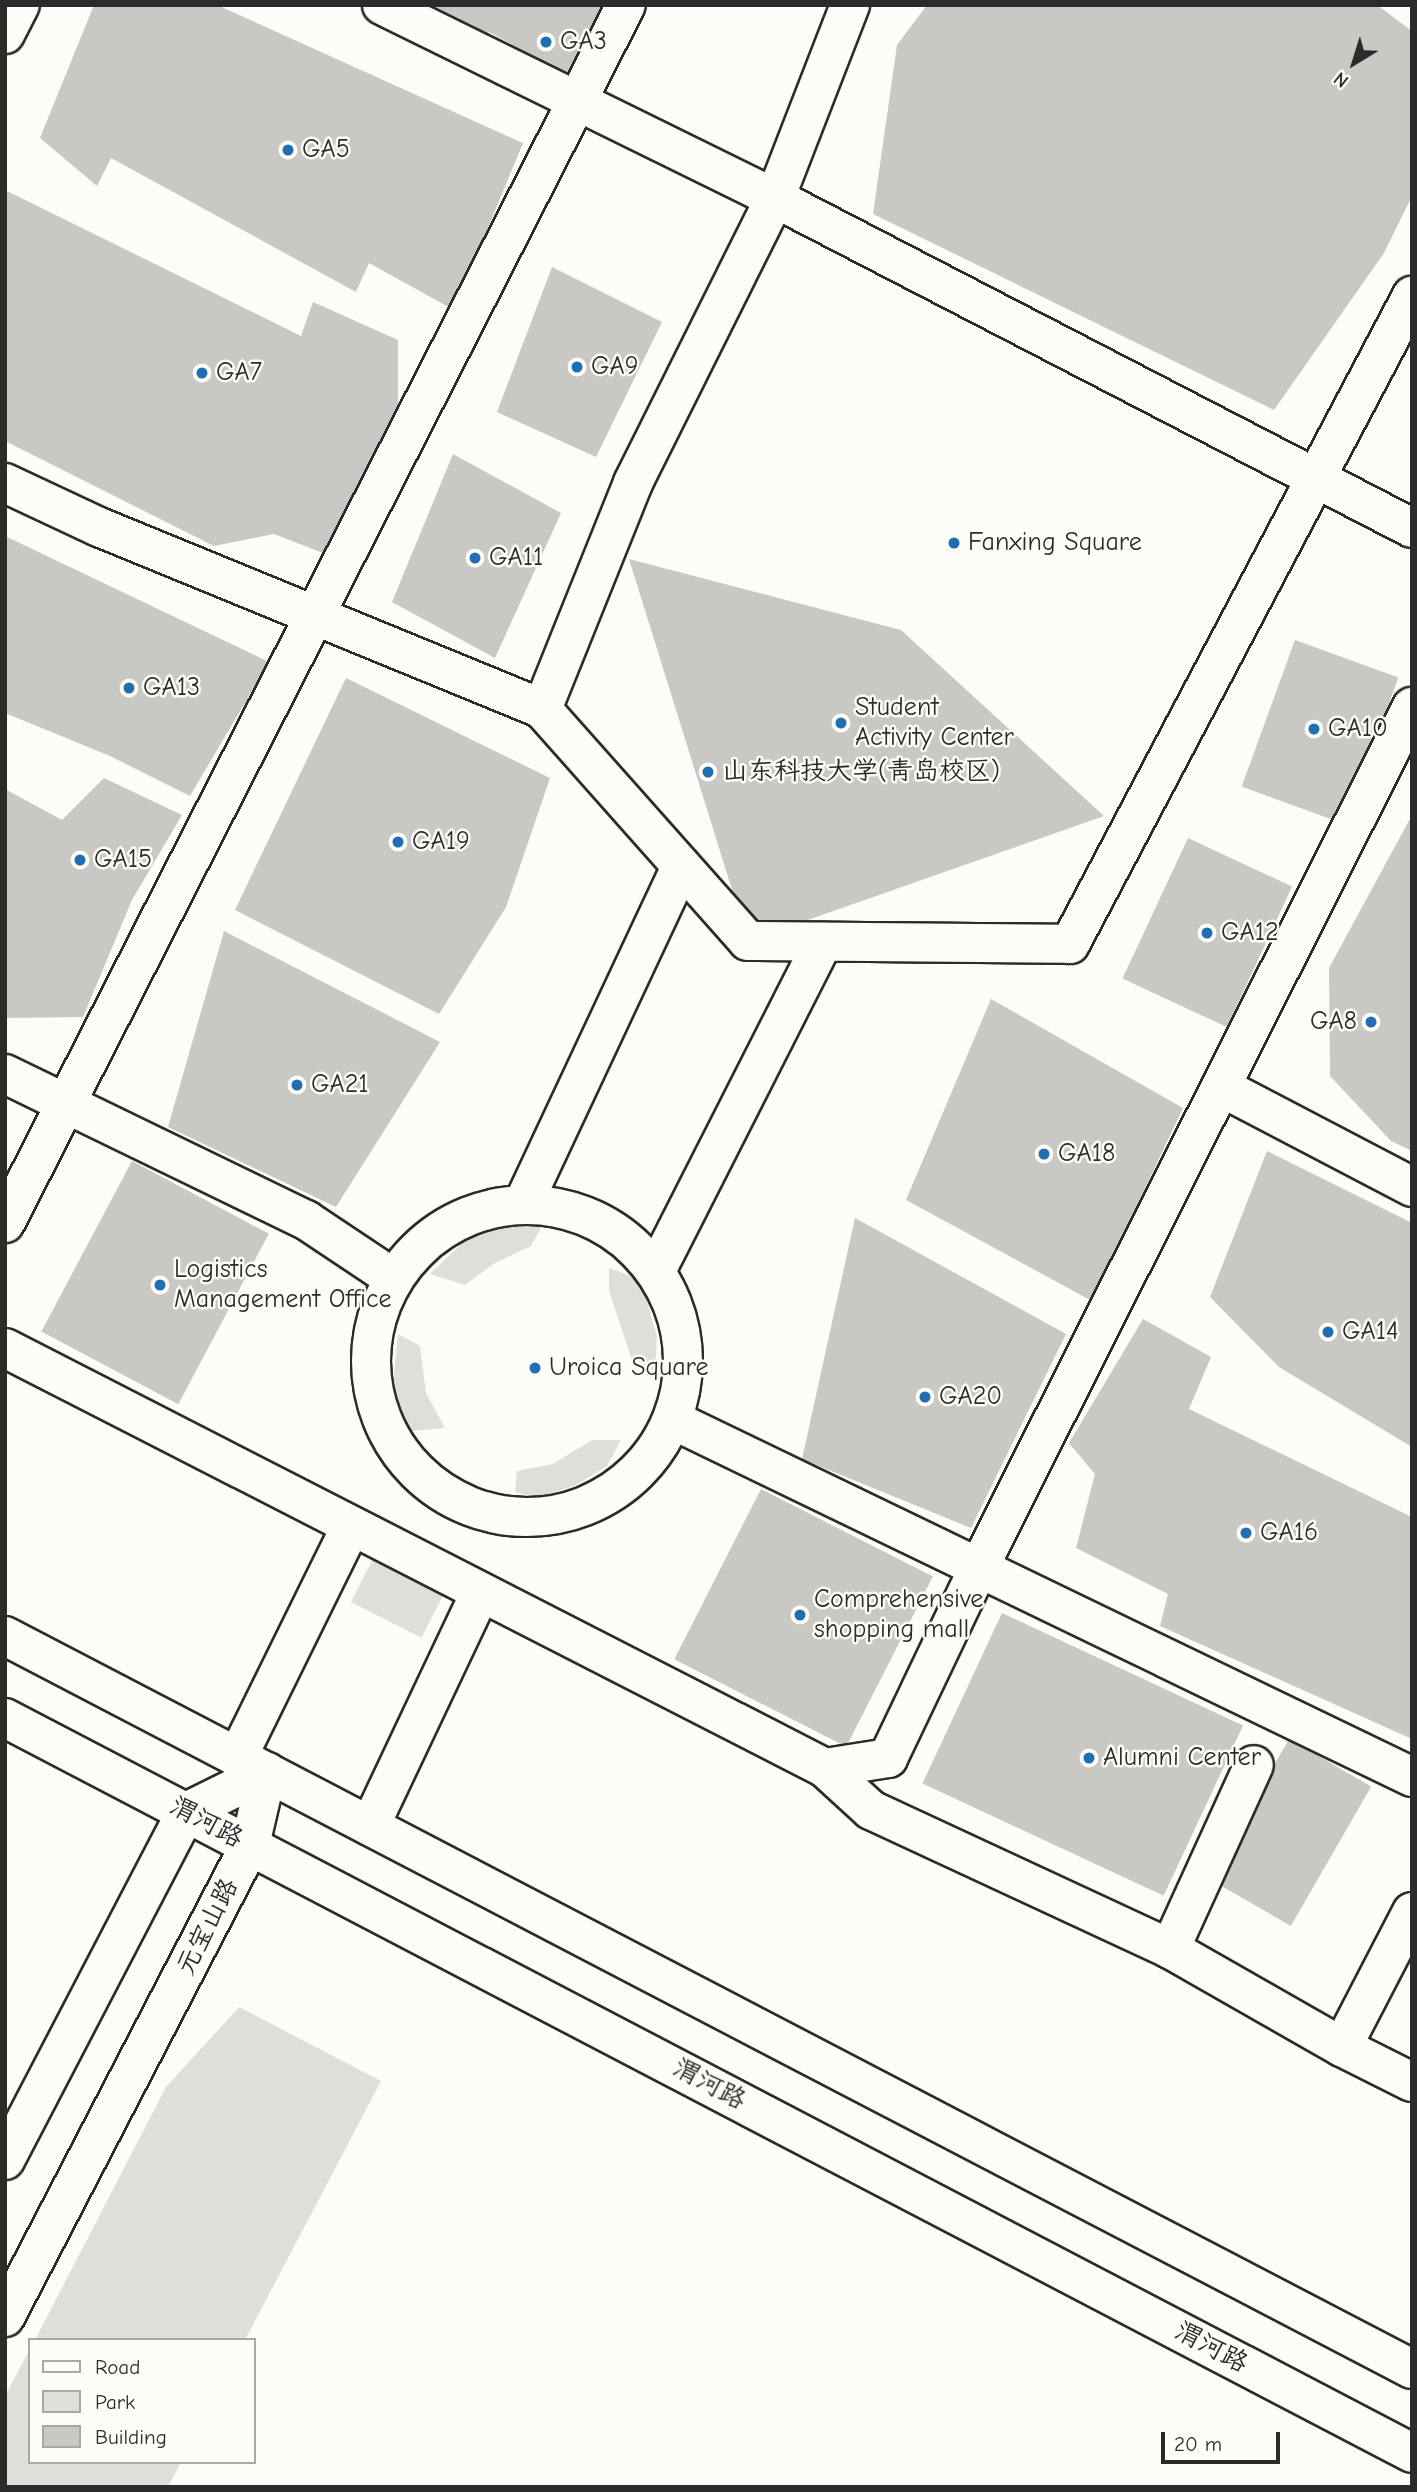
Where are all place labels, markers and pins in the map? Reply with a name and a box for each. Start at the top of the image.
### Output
place label: GA3 [560,26,607,58]
marker: GA3 [538,34,554,50]
place label: GA5 [302,134,350,166]
marker: GA5 [280,142,296,158]
place label: GA9 [591,351,639,383]
place label: GA7 [216,357,262,389]
marker: GA9 [569,359,585,375]
marker: GA7 [194,365,210,381]
place label: Fanxing Square [968,527,1142,559]
marker: Fanxing Square [946,535,962,551]
place label: GA11 [489,542,543,574]
marker: GA11 [467,550,483,566]
place label: GA13 [143,672,200,704]
marker: GA13 [121,680,137,696]
place label: Student Activity Center [855,692,1014,754]
place label: GA10 [1328,713,1388,745]
marker: Student Activity Center [833,715,849,731]
marker: GA10 [1306,721,1322,737]
place label: 山东科技大学(青岛校区) [722,756,1000,788]
marker: 山东科技大学(青岛校区) [700,764,716,780]
place label: GA19 [412,826,470,858]
marker: GA19 [390,834,406,850]
place label: GA15 [94,844,152,876]
marker: GA15 [72,852,88,868]
place label: GA12 [1221,917,1279,949]
marker: GA12 [1199,925,1215,941]
place label: GA8 [1310,1006,1357,1038]
marker: GA8 [1363,1014,1379,1030]
place label: GA21 [311,1069,369,1101]
marker: GA21 [289,1077,305,1093]
place label: GA18 [1058,1138,1115,1170]
marker: GA18 [1036,1146,1052,1162]
place label: Logistics Management Office [174,1254,392,1316]
marker: Logistics Management Office [152,1277,168,1293]
place label: GA14 [1342,1316,1399,1348]
marker: GA14 [1320,1324,1336,1340]
place label: Uroica Square [549,1352,708,1384]
marker: Uroica Square [527,1360,543,1376]
place label: GA20 [939,1381,1002,1413]
marker: GA20 [917,1389,933,1405]
place label: GA16 [1260,1517,1318,1549]
marker: GA16 [1238,1525,1254,1541]
place label: Comprehensive shopping mall [814,1584,983,1646]
marker: Comprehensive shopping mall [792,1607,808,1623]
place label: Alumni Center [1103,1742,1261,1774]
marker: Alumni Center [1081,1750,1097,1766]

